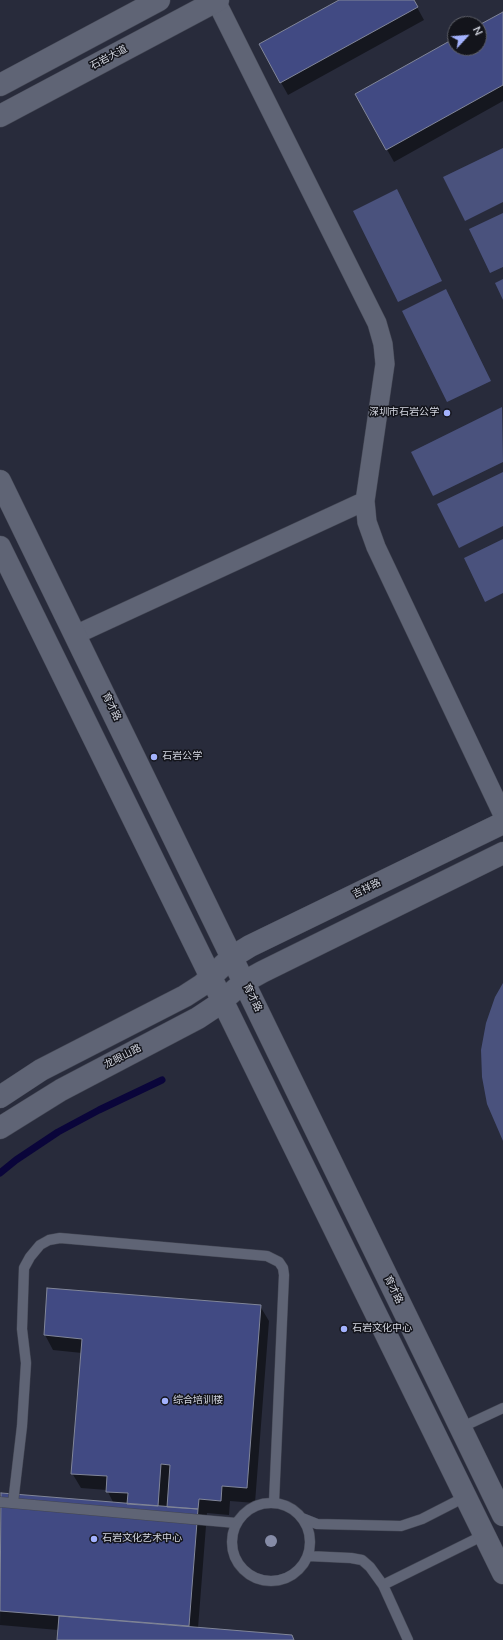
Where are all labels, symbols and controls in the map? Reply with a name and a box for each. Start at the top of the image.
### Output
north arrow [447,16,487,56]
text: N [469,24,486,38]
street label: 石岩大道 [89,43,129,73]
place label: 深圳市石岩公学 [369,407,439,419]
marker: 深圳市石岩公学 [442,408,452,418]
street label: 育才路 [99,691,123,723]
place label: 石岩公学 [162,751,202,763]
marker: 石岩公学 [149,752,159,762]
street label: 吉祥路 [351,877,383,901]
street label: 育才路 [240,982,264,1014]
street label: 龙眼山路 [102,1043,144,1071]
street label: 育才路 [381,1274,405,1306]
place label: 石岩文化中心 [352,1323,412,1335]
marker: 石岩文化中心 [339,1324,349,1334]
place label: 综合培训楼 [173,1395,223,1407]
marker: 综合培训楼 [160,1396,170,1406]
place label: 石岩文化艺术中心 [102,1533,182,1545]
marker: 石岩文化艺术中心 [89,1534,99,1544]

